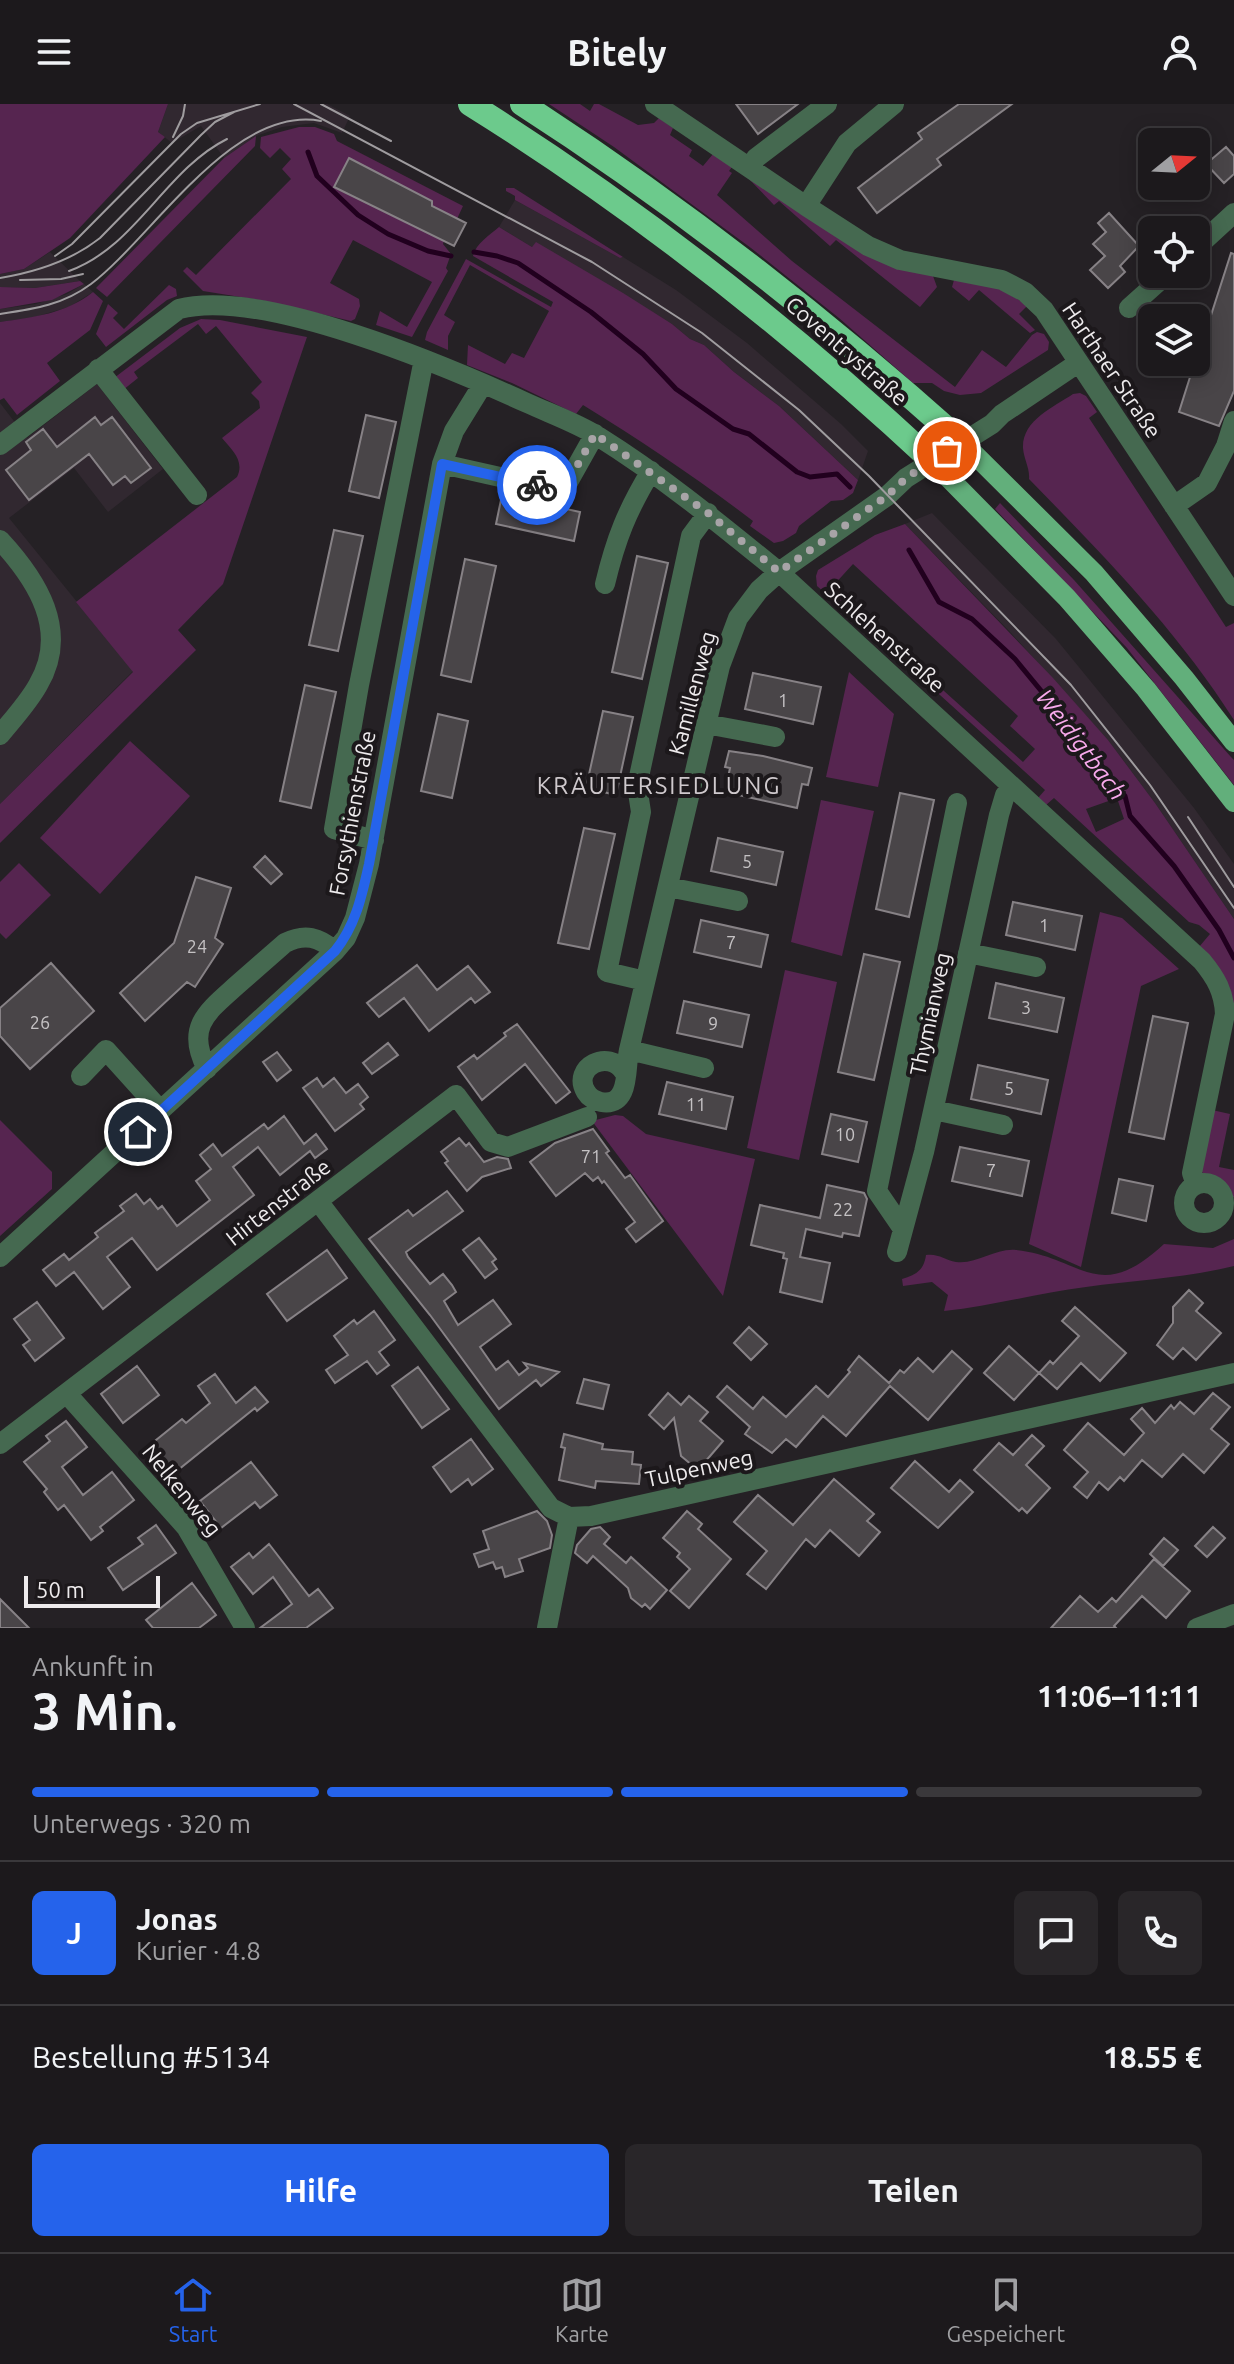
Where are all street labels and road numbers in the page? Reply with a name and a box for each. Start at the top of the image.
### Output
street label: Coventrystraße [781,291,913,410]
street label: Harthaer Straße [1058,297,1167,442]
street label: Schlehenstraße [820,576,950,697]
street label: Kamillenweg [663,628,720,757]
street label: Forsythienstraße [323,728,380,897]
street label: Thymianweg [904,950,955,1078]
street label: Hirtenstraße [221,1153,335,1250]
street label: Nelkenweg [138,1439,227,1541]
street label: Tulpenweg [643,1444,755,1491]

